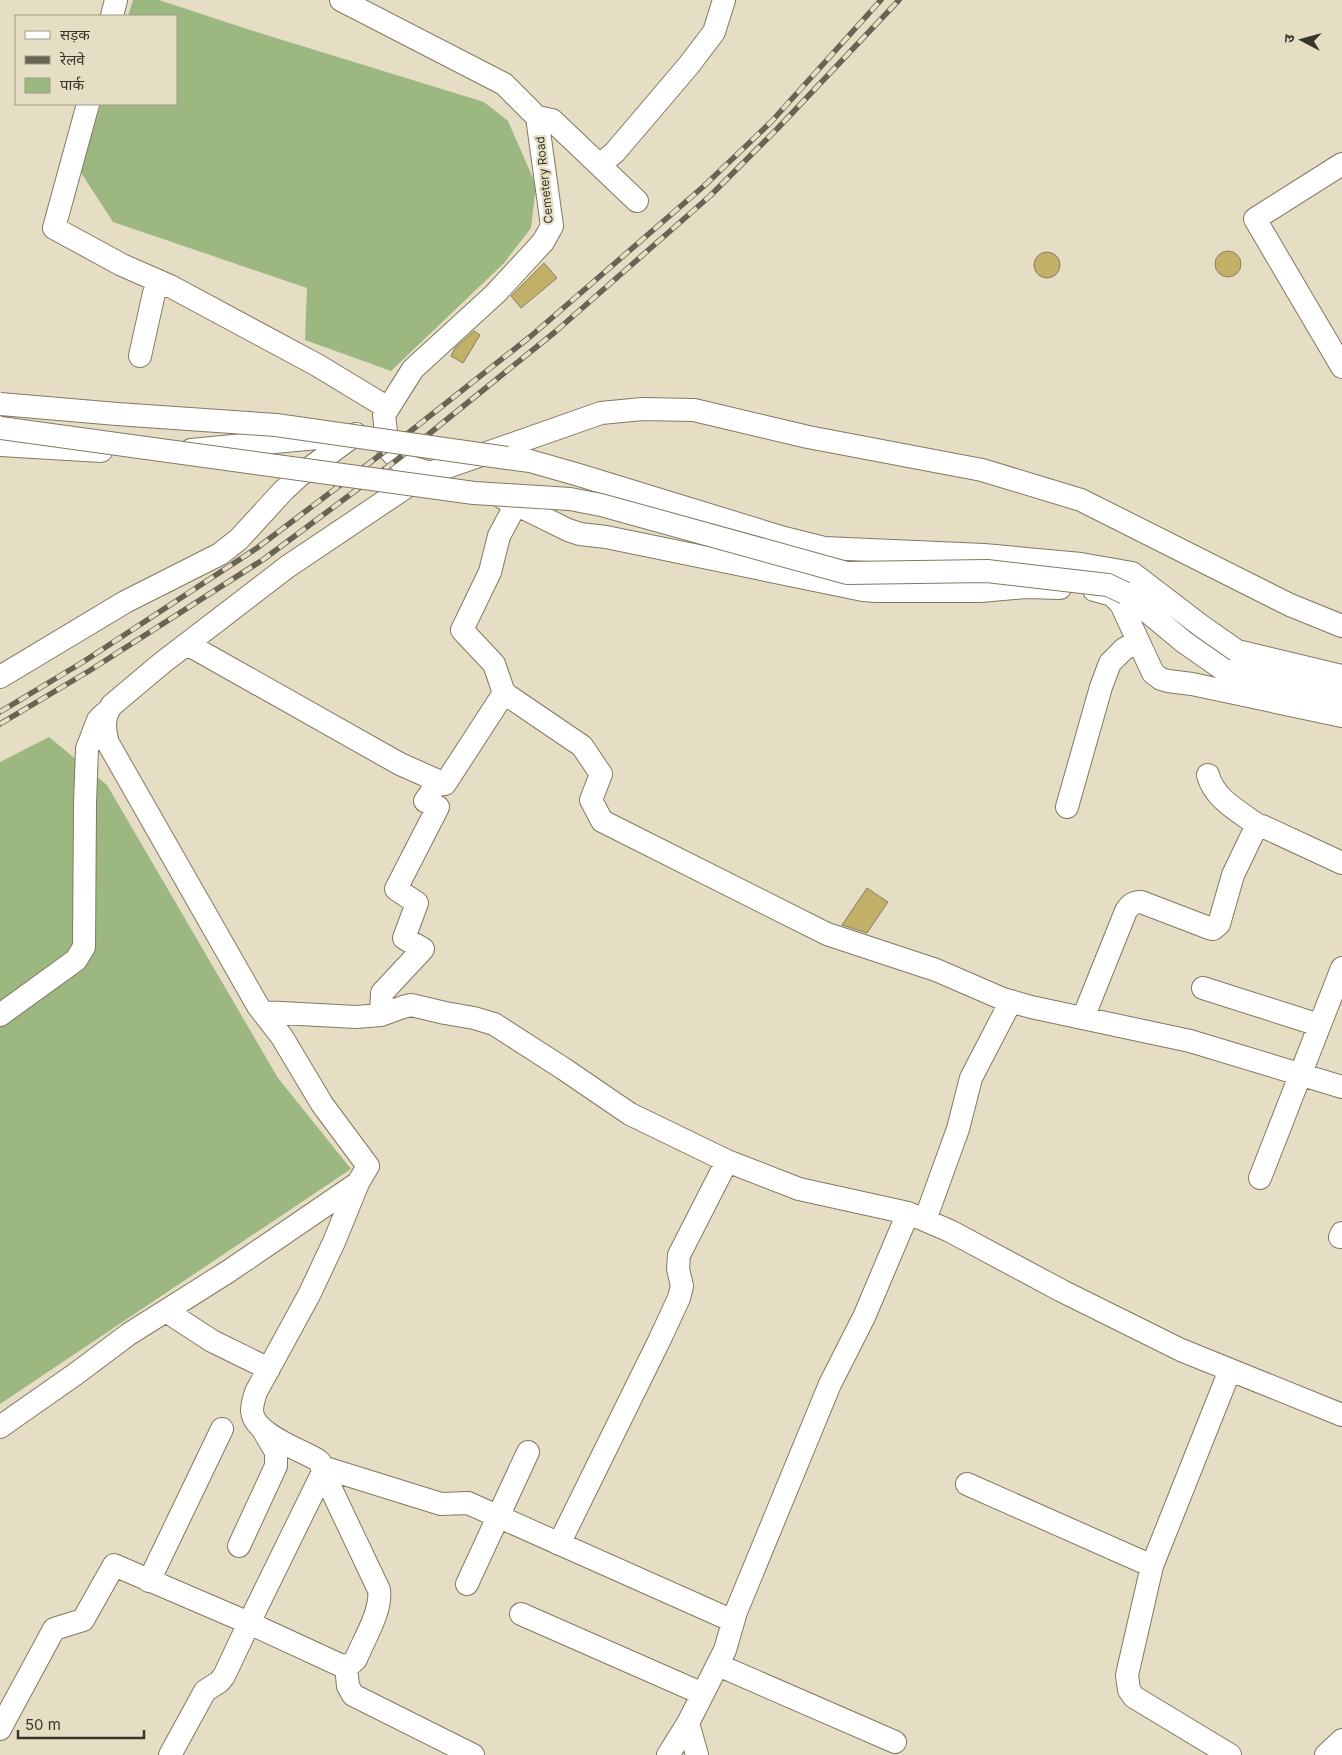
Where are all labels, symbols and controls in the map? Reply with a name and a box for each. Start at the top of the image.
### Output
legend [15,15,178,105]
north arrow [1277,15,1327,65]
text: सड़क [60,25,90,44]
text: उ [1280,33,1298,44]
text: रेलवे [59,50,85,69]
text: पार्क [60,75,84,94]
street label: Cemetery Road [532,136,556,224]
scale bar [18,1708,144,1740]
text: 50 m [25,1715,61,1734]

